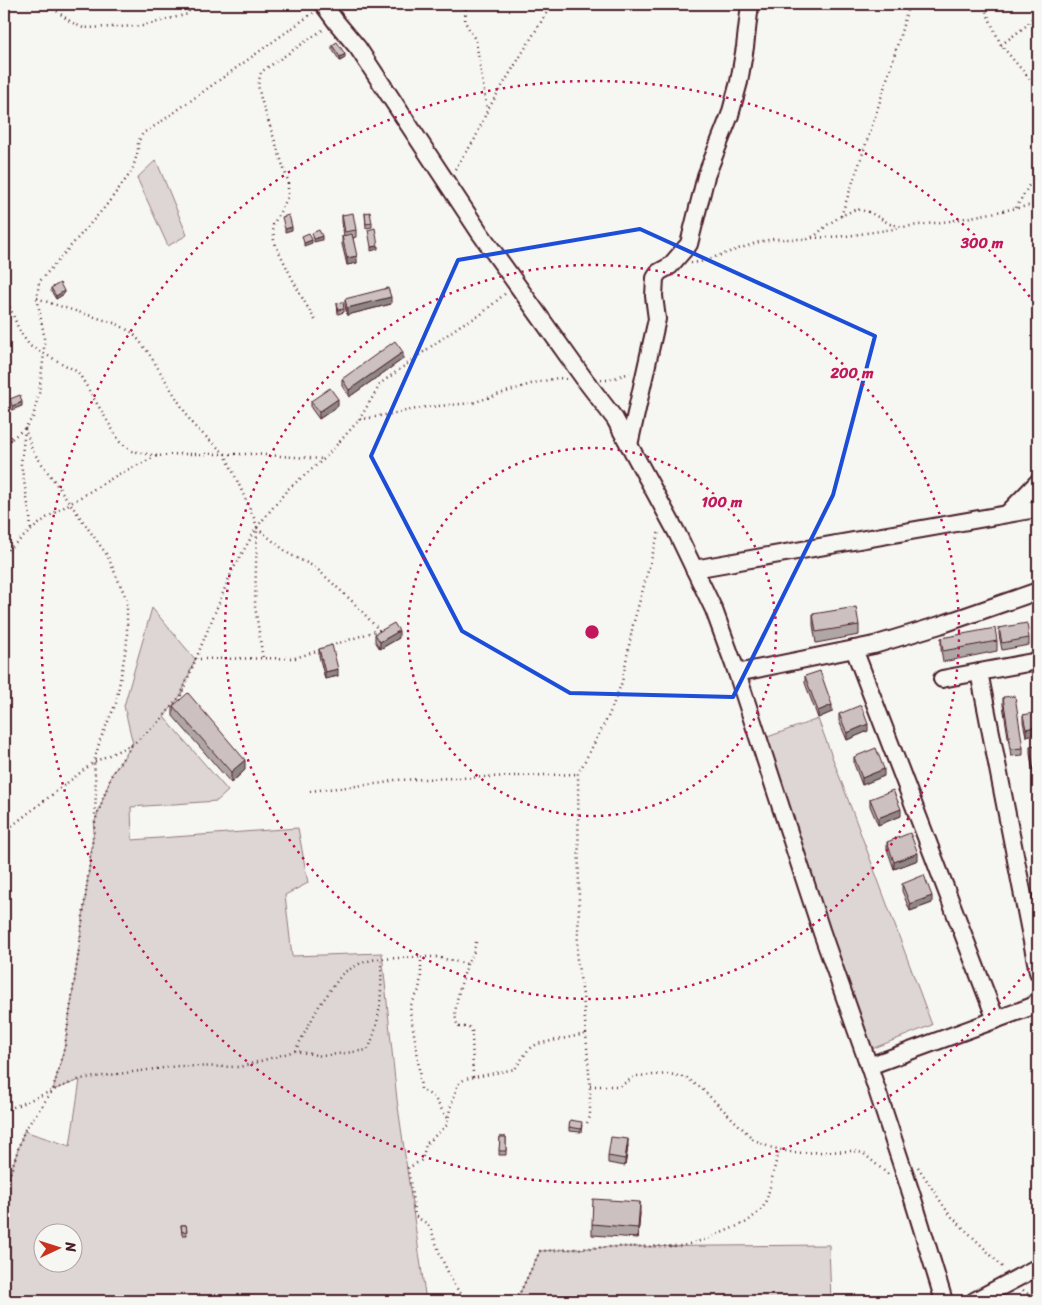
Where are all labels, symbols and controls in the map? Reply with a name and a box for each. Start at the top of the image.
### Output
text: 300 m [960,230,1004,256]
text: 200 m [829,360,874,386]
text: 100 m [702,489,743,515]
centre of rings [583,623,601,641]
north arrow [32,1222,82,1272]
text: N [58,1240,83,1253]

